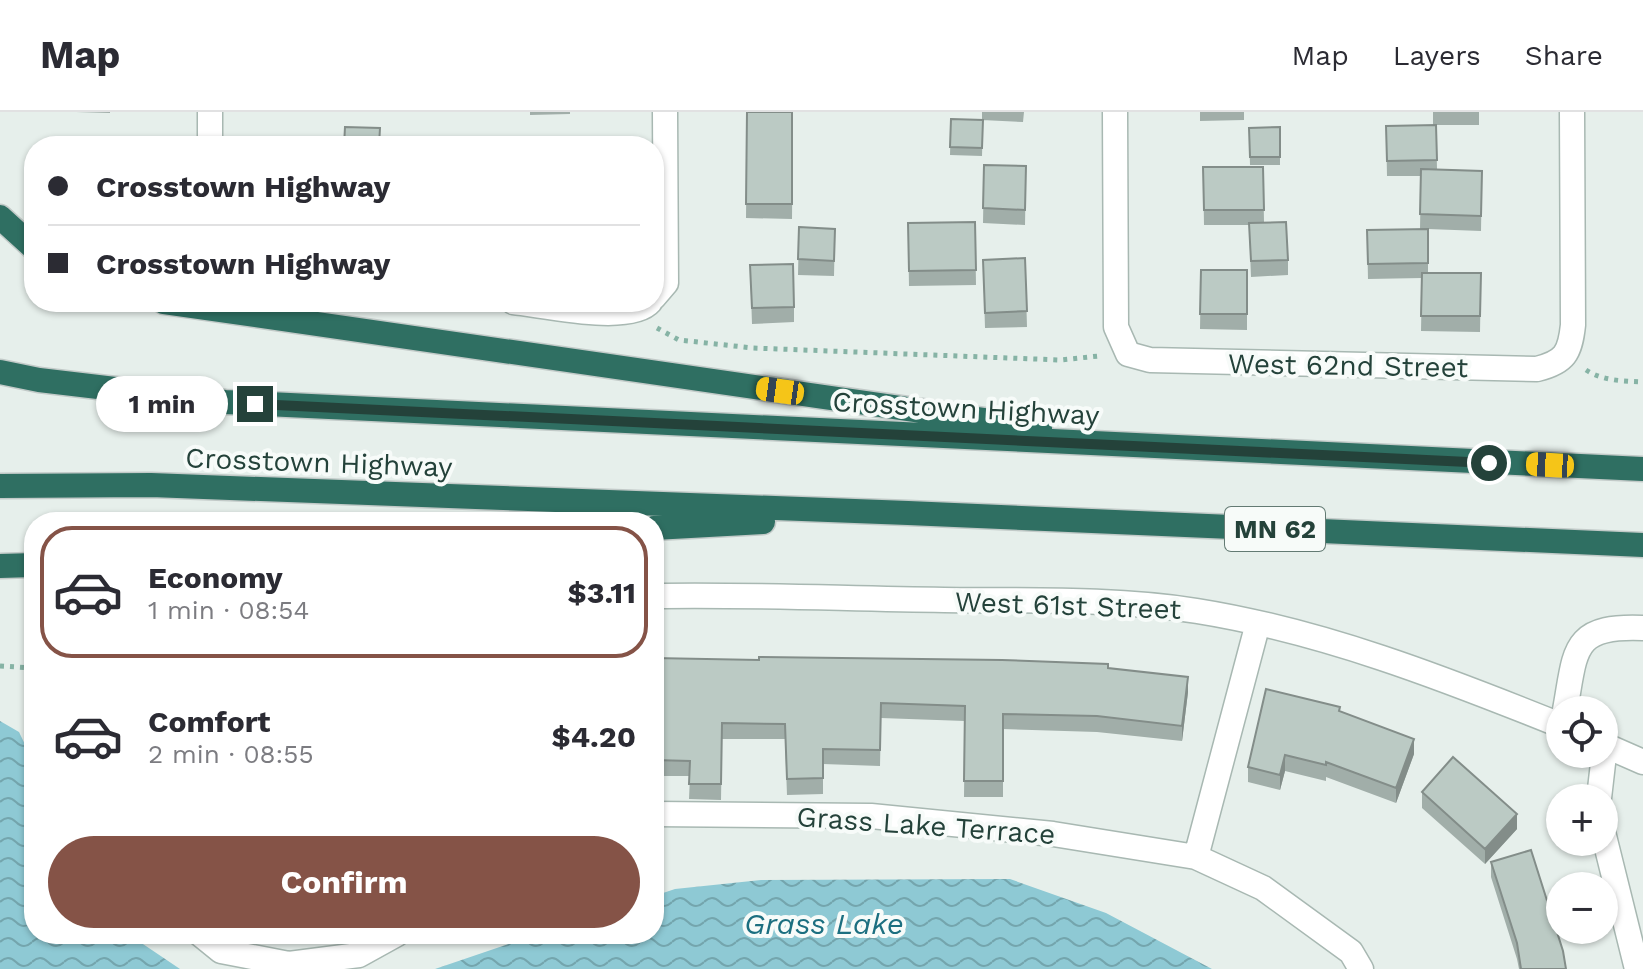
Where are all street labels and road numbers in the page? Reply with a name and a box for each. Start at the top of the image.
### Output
street label: West 62nd Street [1228,347,1469,384]
street label: Crosstown Highway [832,385,1101,432]
street label: Crosstown Highway [185,441,454,484]
road number: MN 62 [1225,507,1325,551]
street label: West 61st Street [954,585,1182,626]
street label: Grass Lake Terrace [795,800,1056,851]

